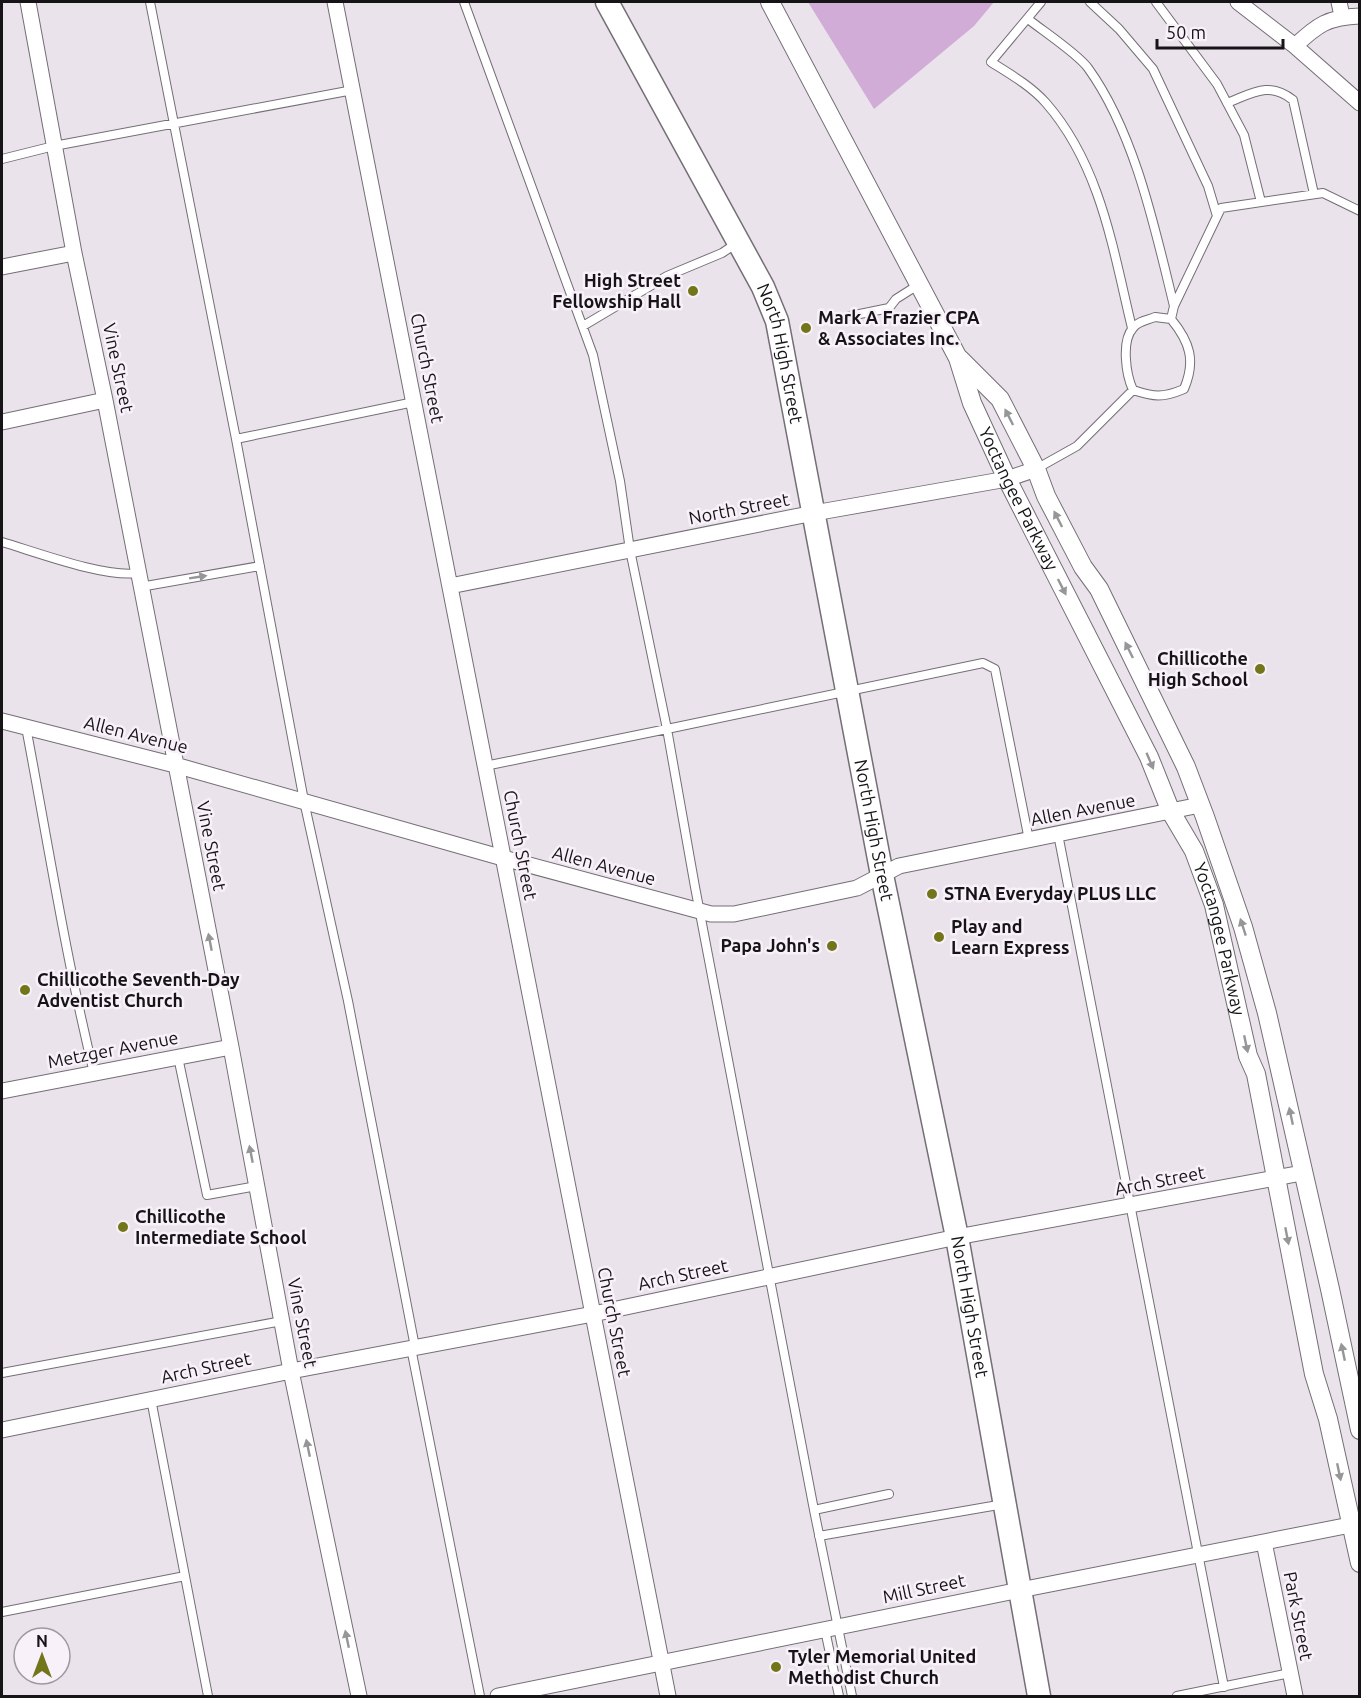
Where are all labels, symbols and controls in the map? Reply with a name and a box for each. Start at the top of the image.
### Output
scale bar [1157,12,1283,50]
text: 50 m [1166,22,1206,42]
place label: High Street Fellowship Hall [552,270,682,311]
street label: North High Street [754,280,807,425]
marker: High Street Fellowship Hall [686,284,700,298]
place label: Mark A Frazier CPA & Associates Inc. [818,307,980,348]
street label: Church Street [408,311,448,424]
street label: Vine Street [100,321,138,414]
marker: Mark A Frazier CPA & Associates Inc. [799,321,813,335]
one-way arrow [1005,408,1015,426]
street label: Yoctangee Parkway [975,424,1063,574]
street label: North Street [687,488,791,528]
one-way arrow [1053,510,1063,527]
one-way arrow [189,572,208,581]
one-way arrow [1057,579,1067,596]
one-way arrow [1124,641,1134,658]
place label: Chillicothe High School [1148,648,1249,689]
marker: Chillicothe High School [1253,662,1267,676]
street label: Allen Avenue [82,711,190,757]
one-way arrow [1145,753,1155,771]
street label: North High Street [851,758,898,903]
street label: Church Street [501,788,541,901]
street label: Allen Avenue [1029,789,1137,829]
street label: Vine Street [193,799,230,892]
street label: Allen Avenue [550,842,658,888]
street label: Yoctangee Parkway [1190,860,1250,1017]
place label: STNA Everyday PLUS LLC [944,883,1157,903]
marker: STNA Everyday PLUS LLC [925,887,939,901]
place label: Play and Learn Express [951,916,1069,957]
one-way arrow [1238,918,1247,936]
marker: Play and Learn Express [932,930,946,944]
one-way arrow [205,932,214,951]
place label: Papa John's [720,935,820,955]
marker: Papa John's [825,939,839,953]
place label: Chillicothe Seventh-Day Adventist Church [37,969,240,1010]
marker: Chillicothe Seventh-Day Adventist Church [18,983,32,997]
street label: Metzger Avenue [46,1027,180,1071]
one-way arrow [1241,1034,1251,1053]
one-way arrow [1286,1106,1295,1125]
one-way arrow [246,1144,255,1163]
street label: Arch Street [1113,1161,1207,1199]
place label: Chillicothe Intermediate School [135,1206,307,1247]
marker: Chillicothe Intermediate School [116,1220,130,1234]
one-way arrow [1283,1227,1292,1246]
street label: North High Street [948,1234,993,1379]
street label: Arch Street [636,1255,730,1293]
street label: Church Street [595,1265,635,1378]
street label: Vine Street [284,1276,321,1369]
one-way arrow [1338,1342,1347,1361]
street label: Arch Street [159,1348,253,1386]
one-way arrow [302,1439,312,1458]
one-way arrow [1335,1463,1344,1482]
street label: Mill Street [881,1570,967,1607]
street label: Park Street [1281,1570,1317,1662]
north arrow [12,1626,72,1686]
one-way arrow [342,1630,352,1649]
text: N [36,1632,48,1650]
place label: Tyler Memorial United Methodist Church [788,1646,976,1687]
marker: Tyler Memorial United Methodist Church [769,1660,783,1674]

